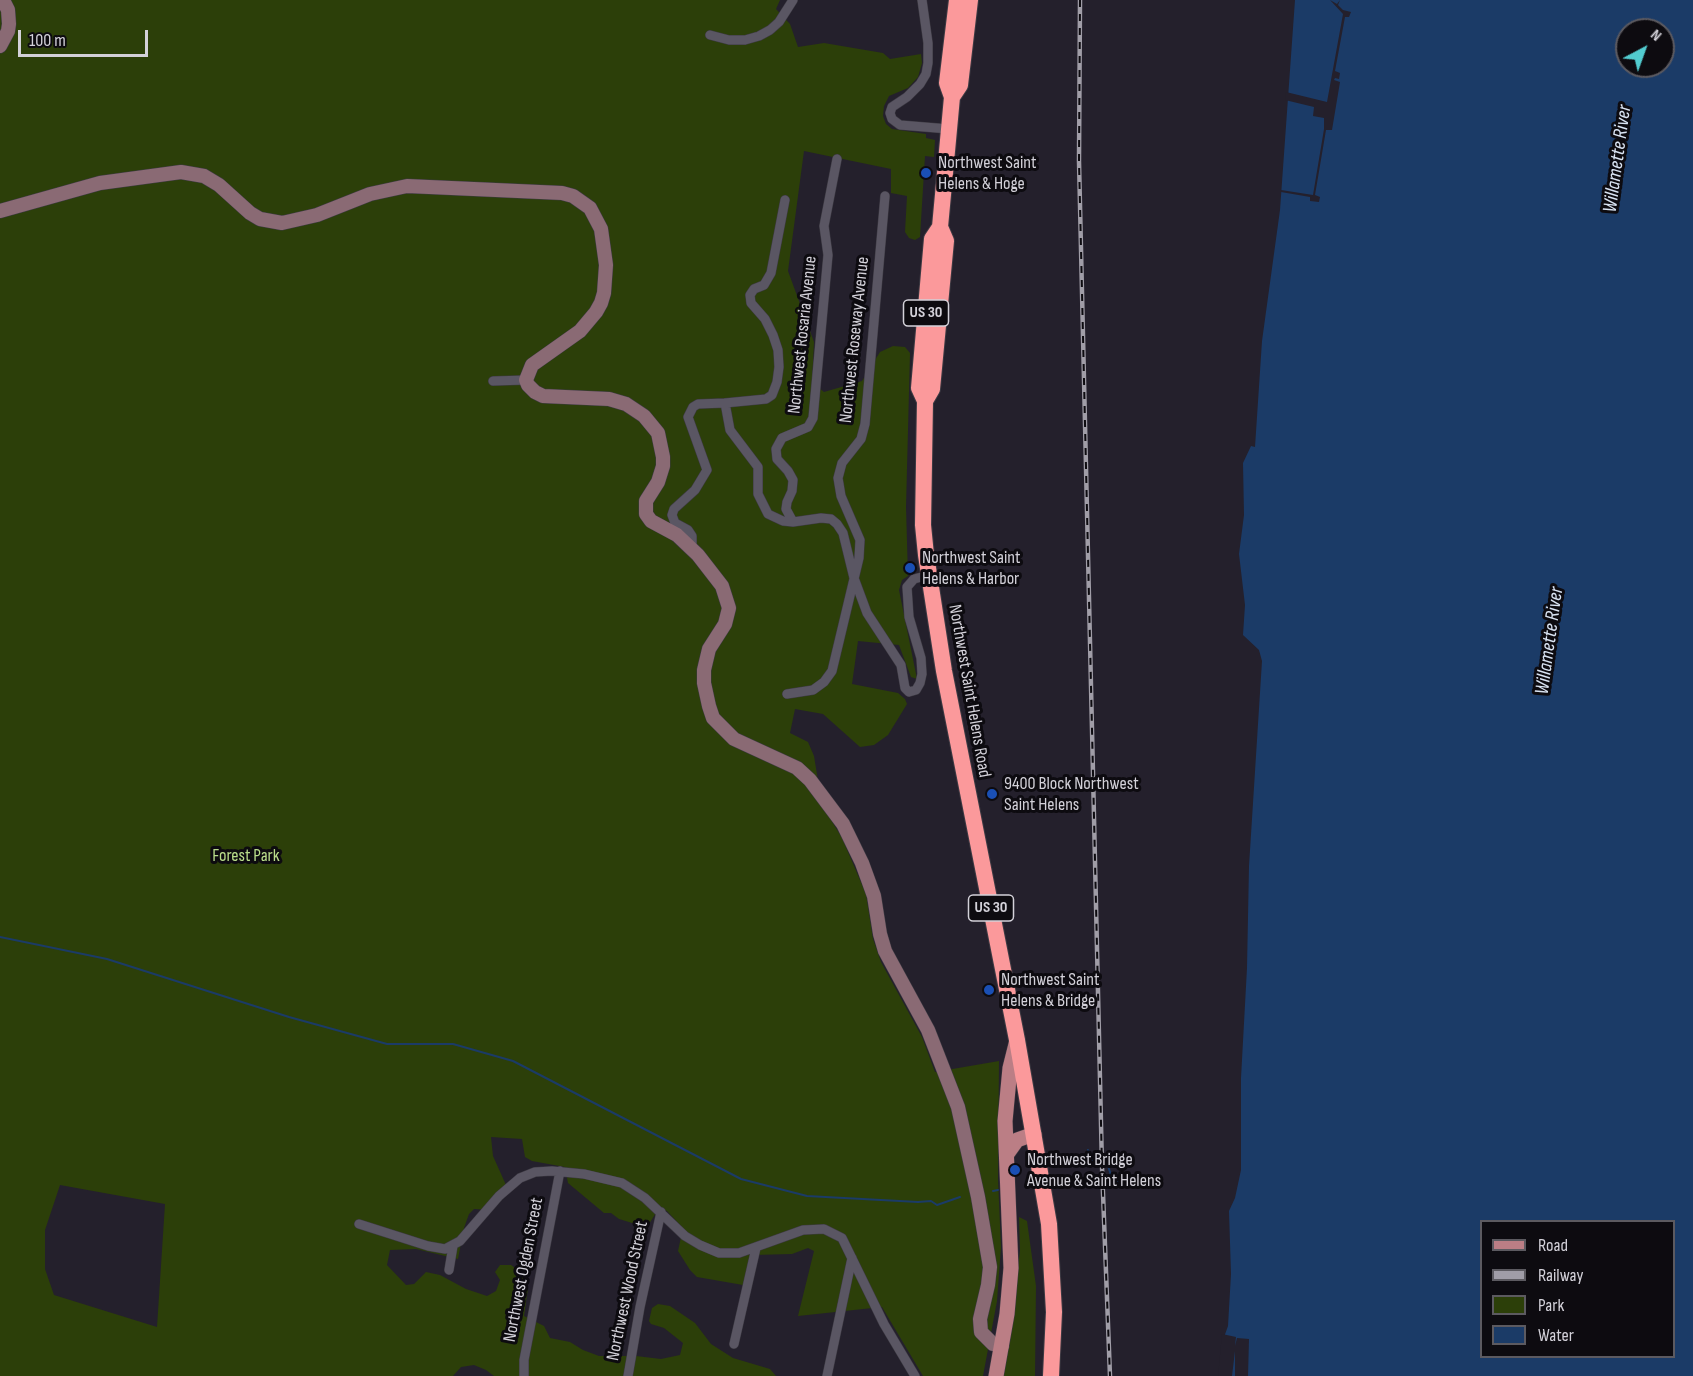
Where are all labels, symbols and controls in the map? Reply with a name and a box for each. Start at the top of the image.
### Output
scale bar [21,18,152,56]
north arrow [1615,18,1675,78]
text: N [1646,26,1665,46]
text: 100 m [29,30,66,51]
water label: Willamette River [1599,104,1637,214]
place label: Northwest Saint Helens & Hoge [938,152,1037,195]
marker: Northwest Saint Helens & Hoge [919,166,933,180]
street label: Northwest Rosaria Avenue [784,255,822,415]
street label: Northwest Roseway Avenue [836,256,874,424]
road number: US 30 [904,300,948,326]
place label: Northwest Saint Helens & Harbor [922,547,1021,590]
marker: Northwest Saint Helens & Harbor [903,561,917,575]
water label: Willamette River [1531,586,1569,696]
street label: Northwest Saint Helens Road [943,603,995,779]
place label: 9400 Block Northwest Saint Helens [1004,773,1139,816]
marker: 9400 Block Northwest Saint Helens [985,787,999,801]
park label: Forest Park [212,845,280,867]
road number: US 30 [968,895,1014,921]
place label: Northwest Saint Helens & Bridge [1001,969,1100,1012]
marker: Northwest Saint Helens & Bridge [982,983,996,997]
place label: Northwest Bridge Avenue & Saint Helens [1027,1149,1161,1192]
marker: Northwest Bridge Avenue & Saint Helens [1008,1163,1022,1177]
street label: Northwest Ogden Street [499,1196,549,1344]
street label: Northwest Wood Street [603,1219,653,1363]
legend [1480,1220,1675,1358]
text: Road [1538,1235,1568,1256]
text: Railway [1538,1265,1583,1286]
text: Park [1538,1295,1564,1316]
text: Water [1538,1325,1574,1346]

